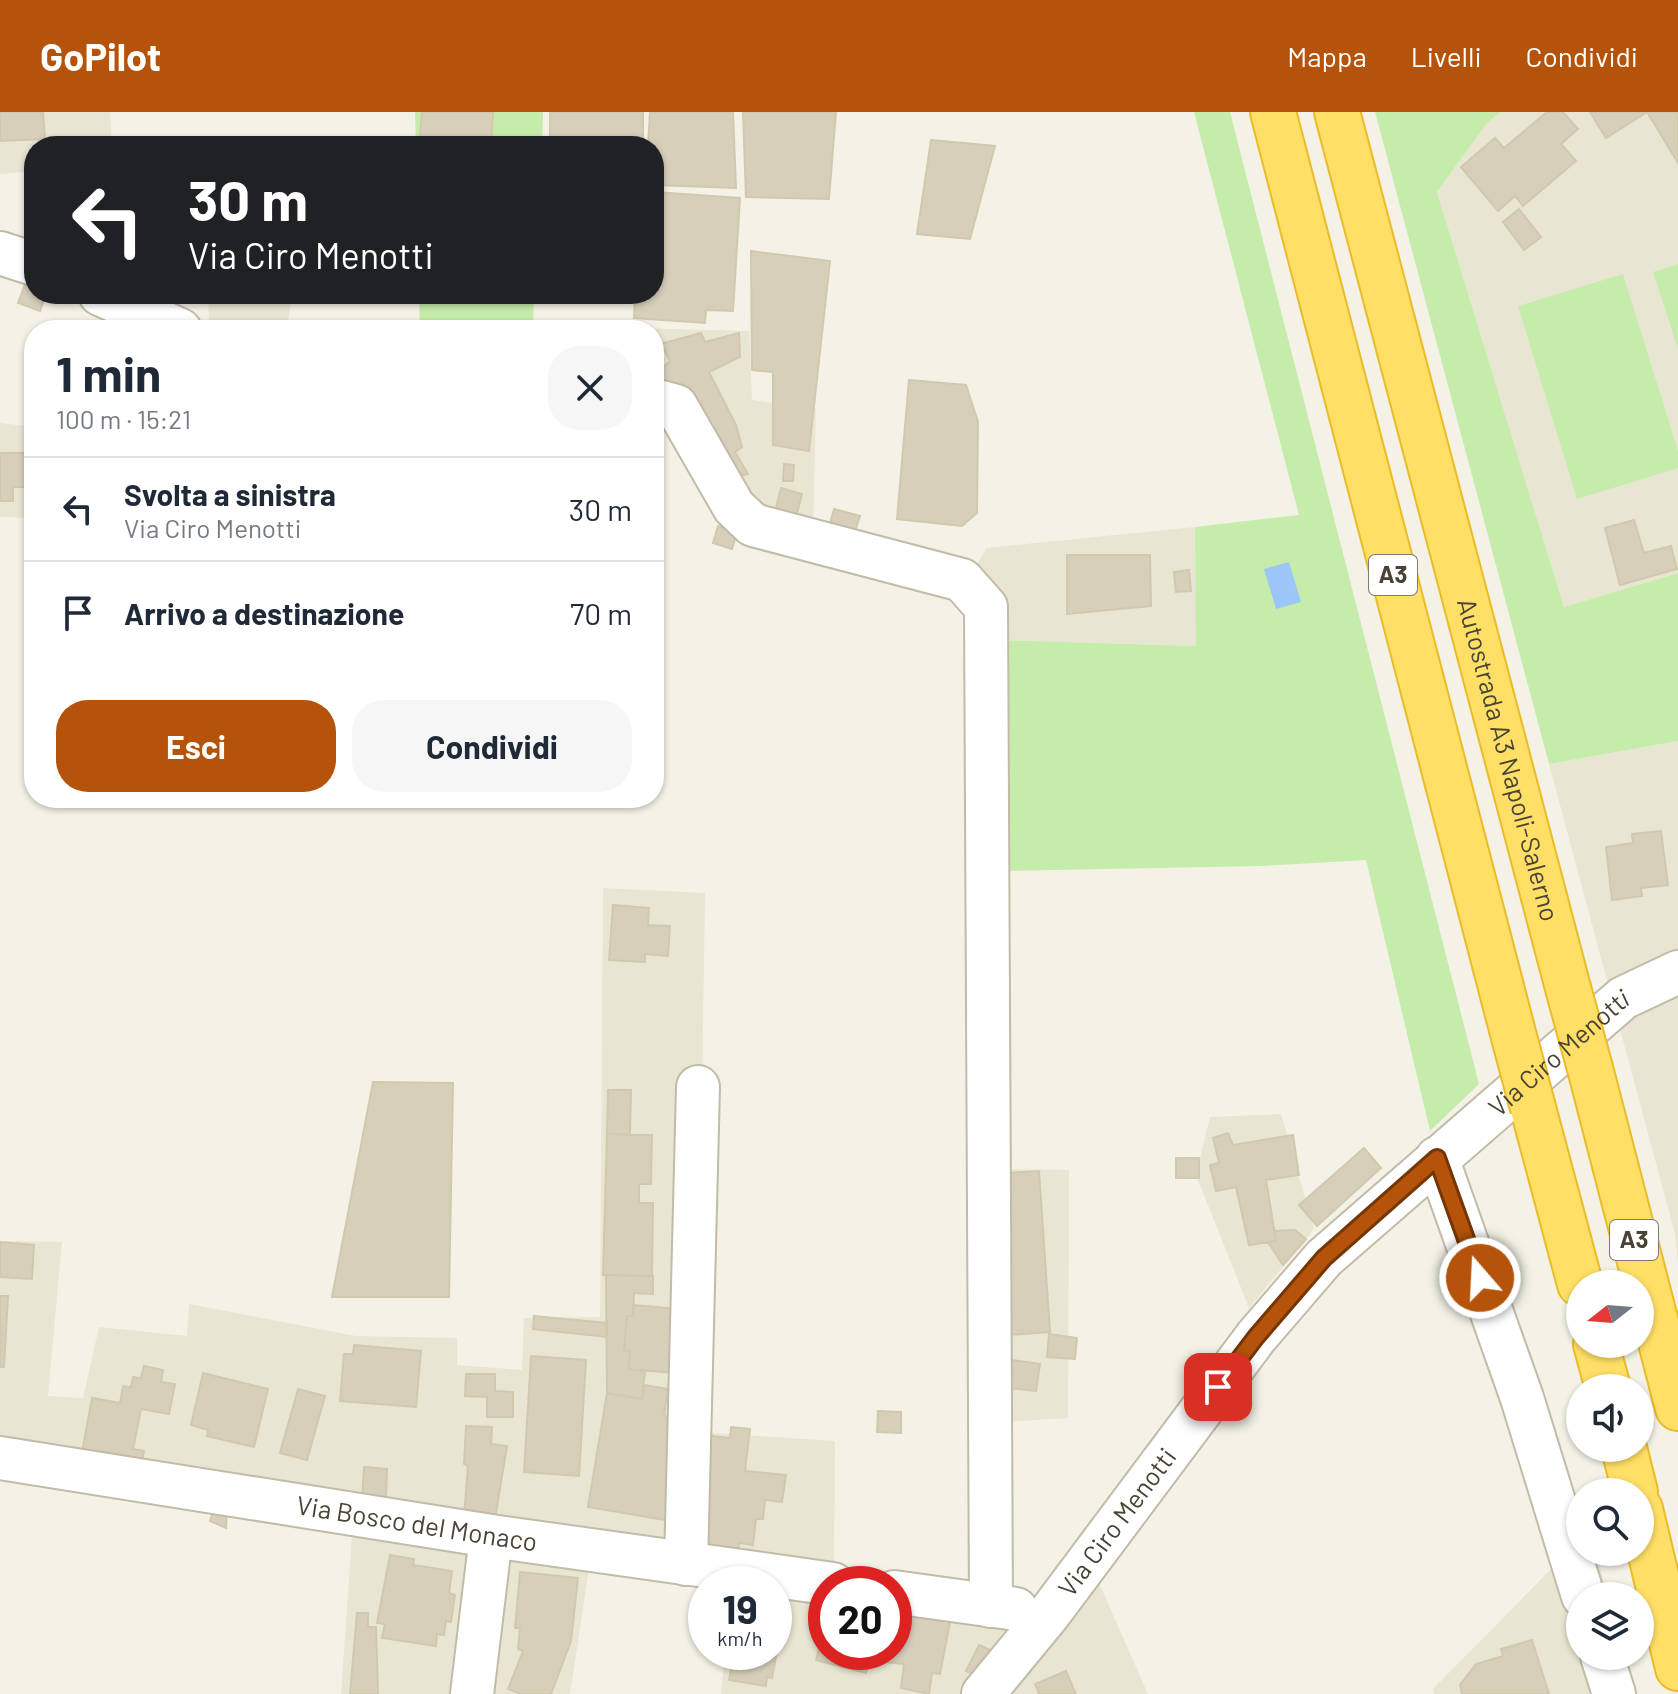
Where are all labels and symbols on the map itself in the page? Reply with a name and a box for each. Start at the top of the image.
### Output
road number: A3 [1369,555,1417,595]
street label: Autostrada A3 Napoli-Salerno [1452,595,1567,924]
street label: Via Ciro Menotti [1481,981,1633,1122]
road number: A3 [1610,1220,1658,1260]
position arrow [1438,1236,1522,1320]
north arrow [1566,1270,1654,1358]
pin [1184,1353,1252,1421]
street label: Via Ciro Menotti [1051,1441,1182,1602]
street label: Via Bosco del Monaco [294,1488,539,1556]
speed limit sign: 20 [808,1566,912,1670]

